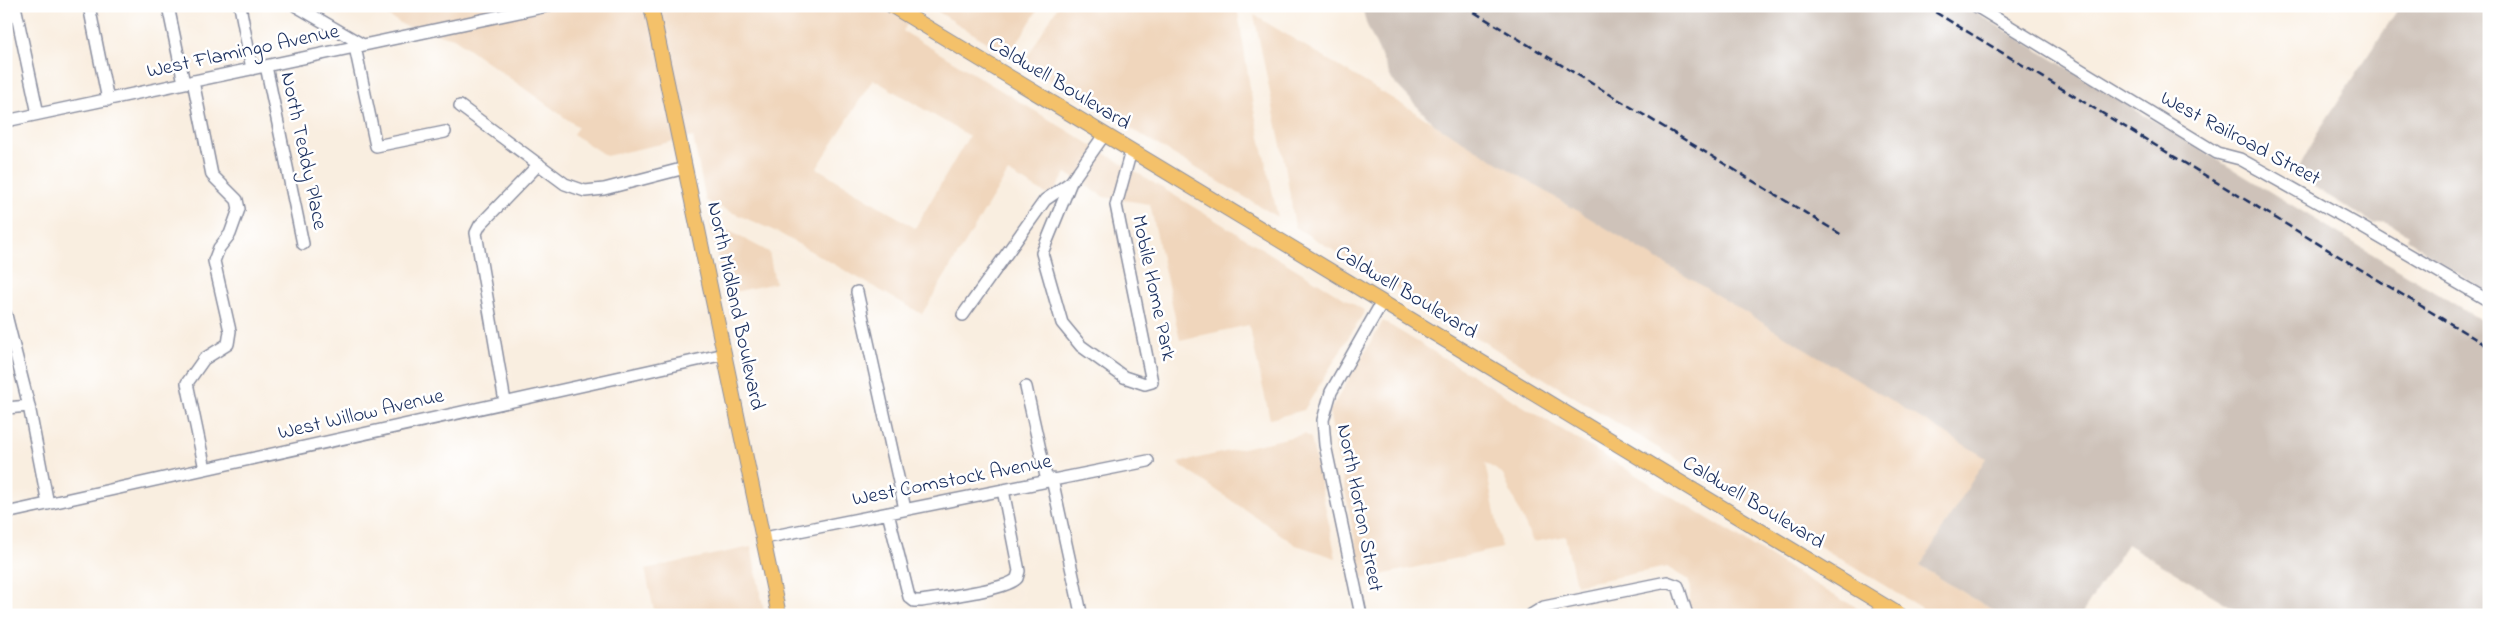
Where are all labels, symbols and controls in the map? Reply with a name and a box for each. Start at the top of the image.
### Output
street label: West Flamingo Avenue [144,17,343,89]
street label: Caldwell Boulevard [982,30,1136,139]
street label: North Teddy Place [270,69,334,234]
street label: West Railroad Street [2155,84,2325,194]
street label: North Midland Boulevard [698,199,772,413]
street label: Mobile Home Park [1123,212,1183,364]
street label: Caldwell Boulevard [1329,239,1483,348]
street label: West Willow Avenue [275,381,448,449]
street label: North Horton Street [1328,422,1390,594]
street label: West Comstock Avenue [850,447,1055,515]
street label: Caldwell Boulevard [1676,449,1830,558]

